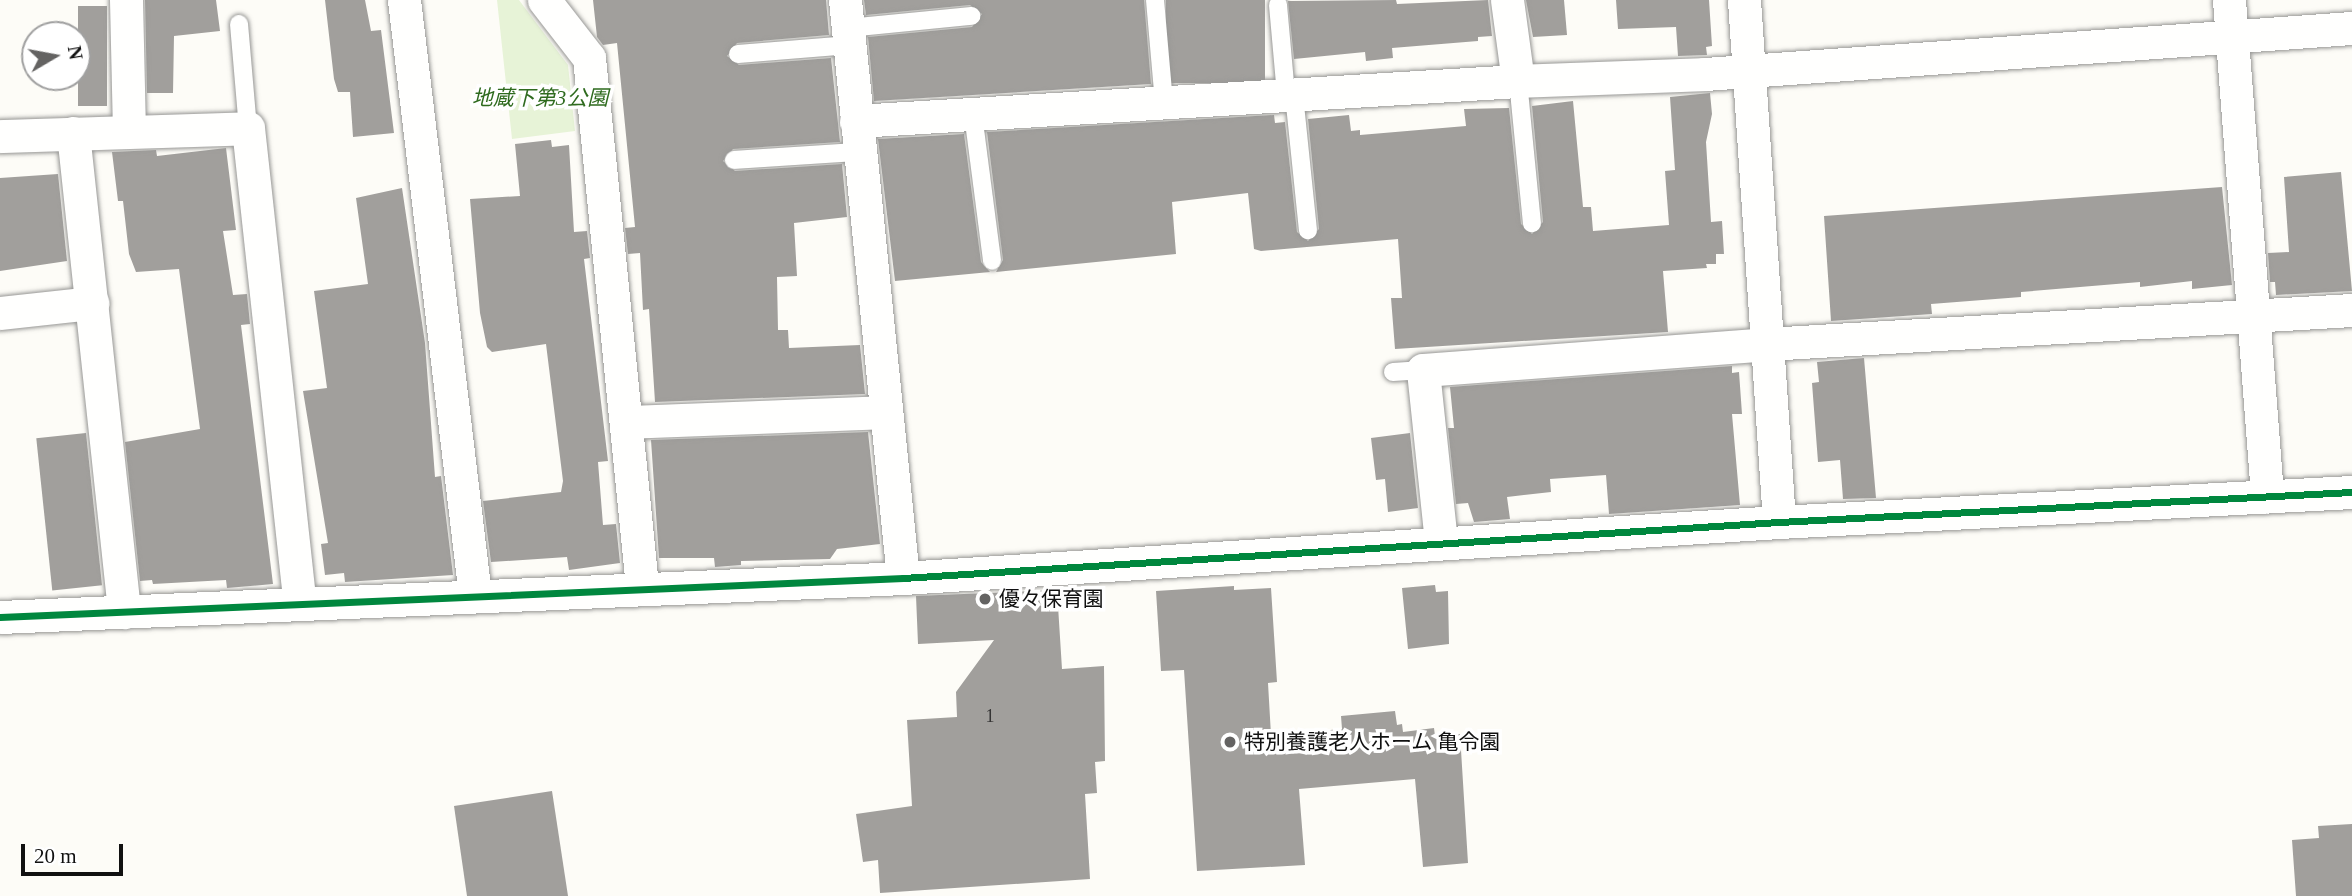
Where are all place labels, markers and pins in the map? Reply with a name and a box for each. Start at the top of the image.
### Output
place label: 優々保育園 [999,586,1104,612]
marker: 優々保育園 [977,591,993,607]
place label: 特別養護老人ホーム 亀令園 [1244,729,1501,755]
marker: 特別養護老人ホーム 亀令園 [1222,734,1238,750]

